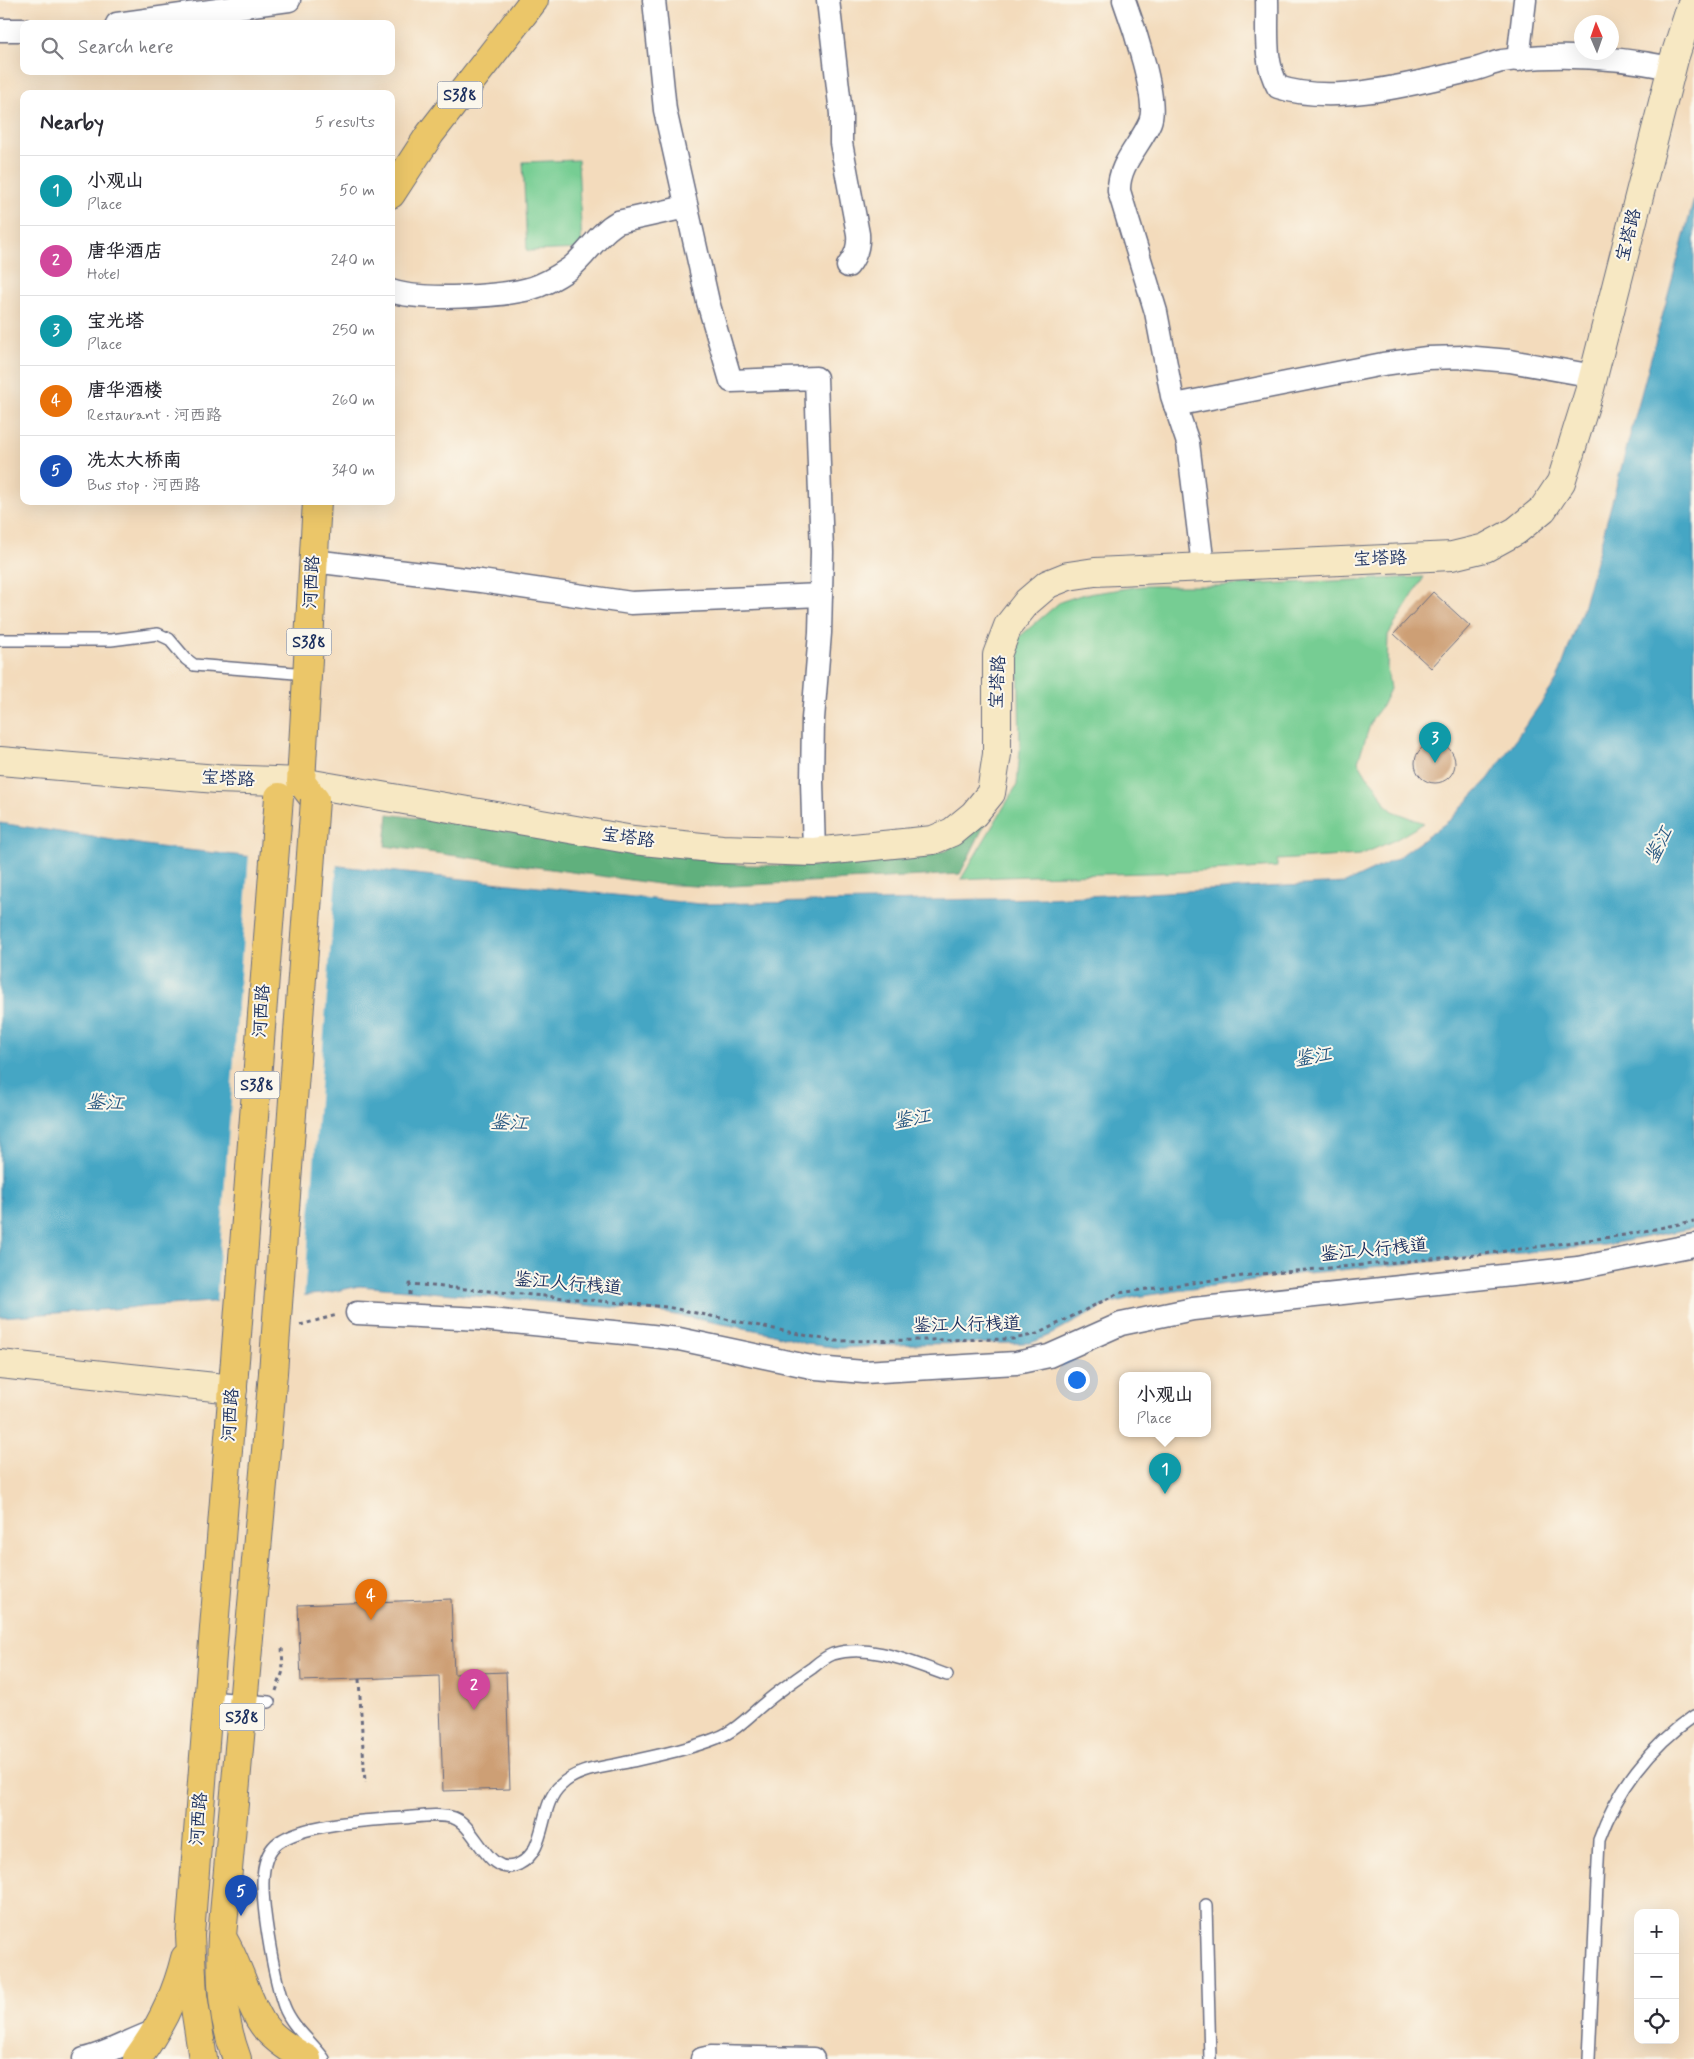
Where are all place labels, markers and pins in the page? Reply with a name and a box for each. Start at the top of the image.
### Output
pin: 3 [1419,722,1451,763]
pin: 1 [1149,1453,1181,1494]
pin: 4 [355,1579,387,1620]
pin: 2 [458,1669,490,1710]
pin: 5 [225,1875,257,1916]

